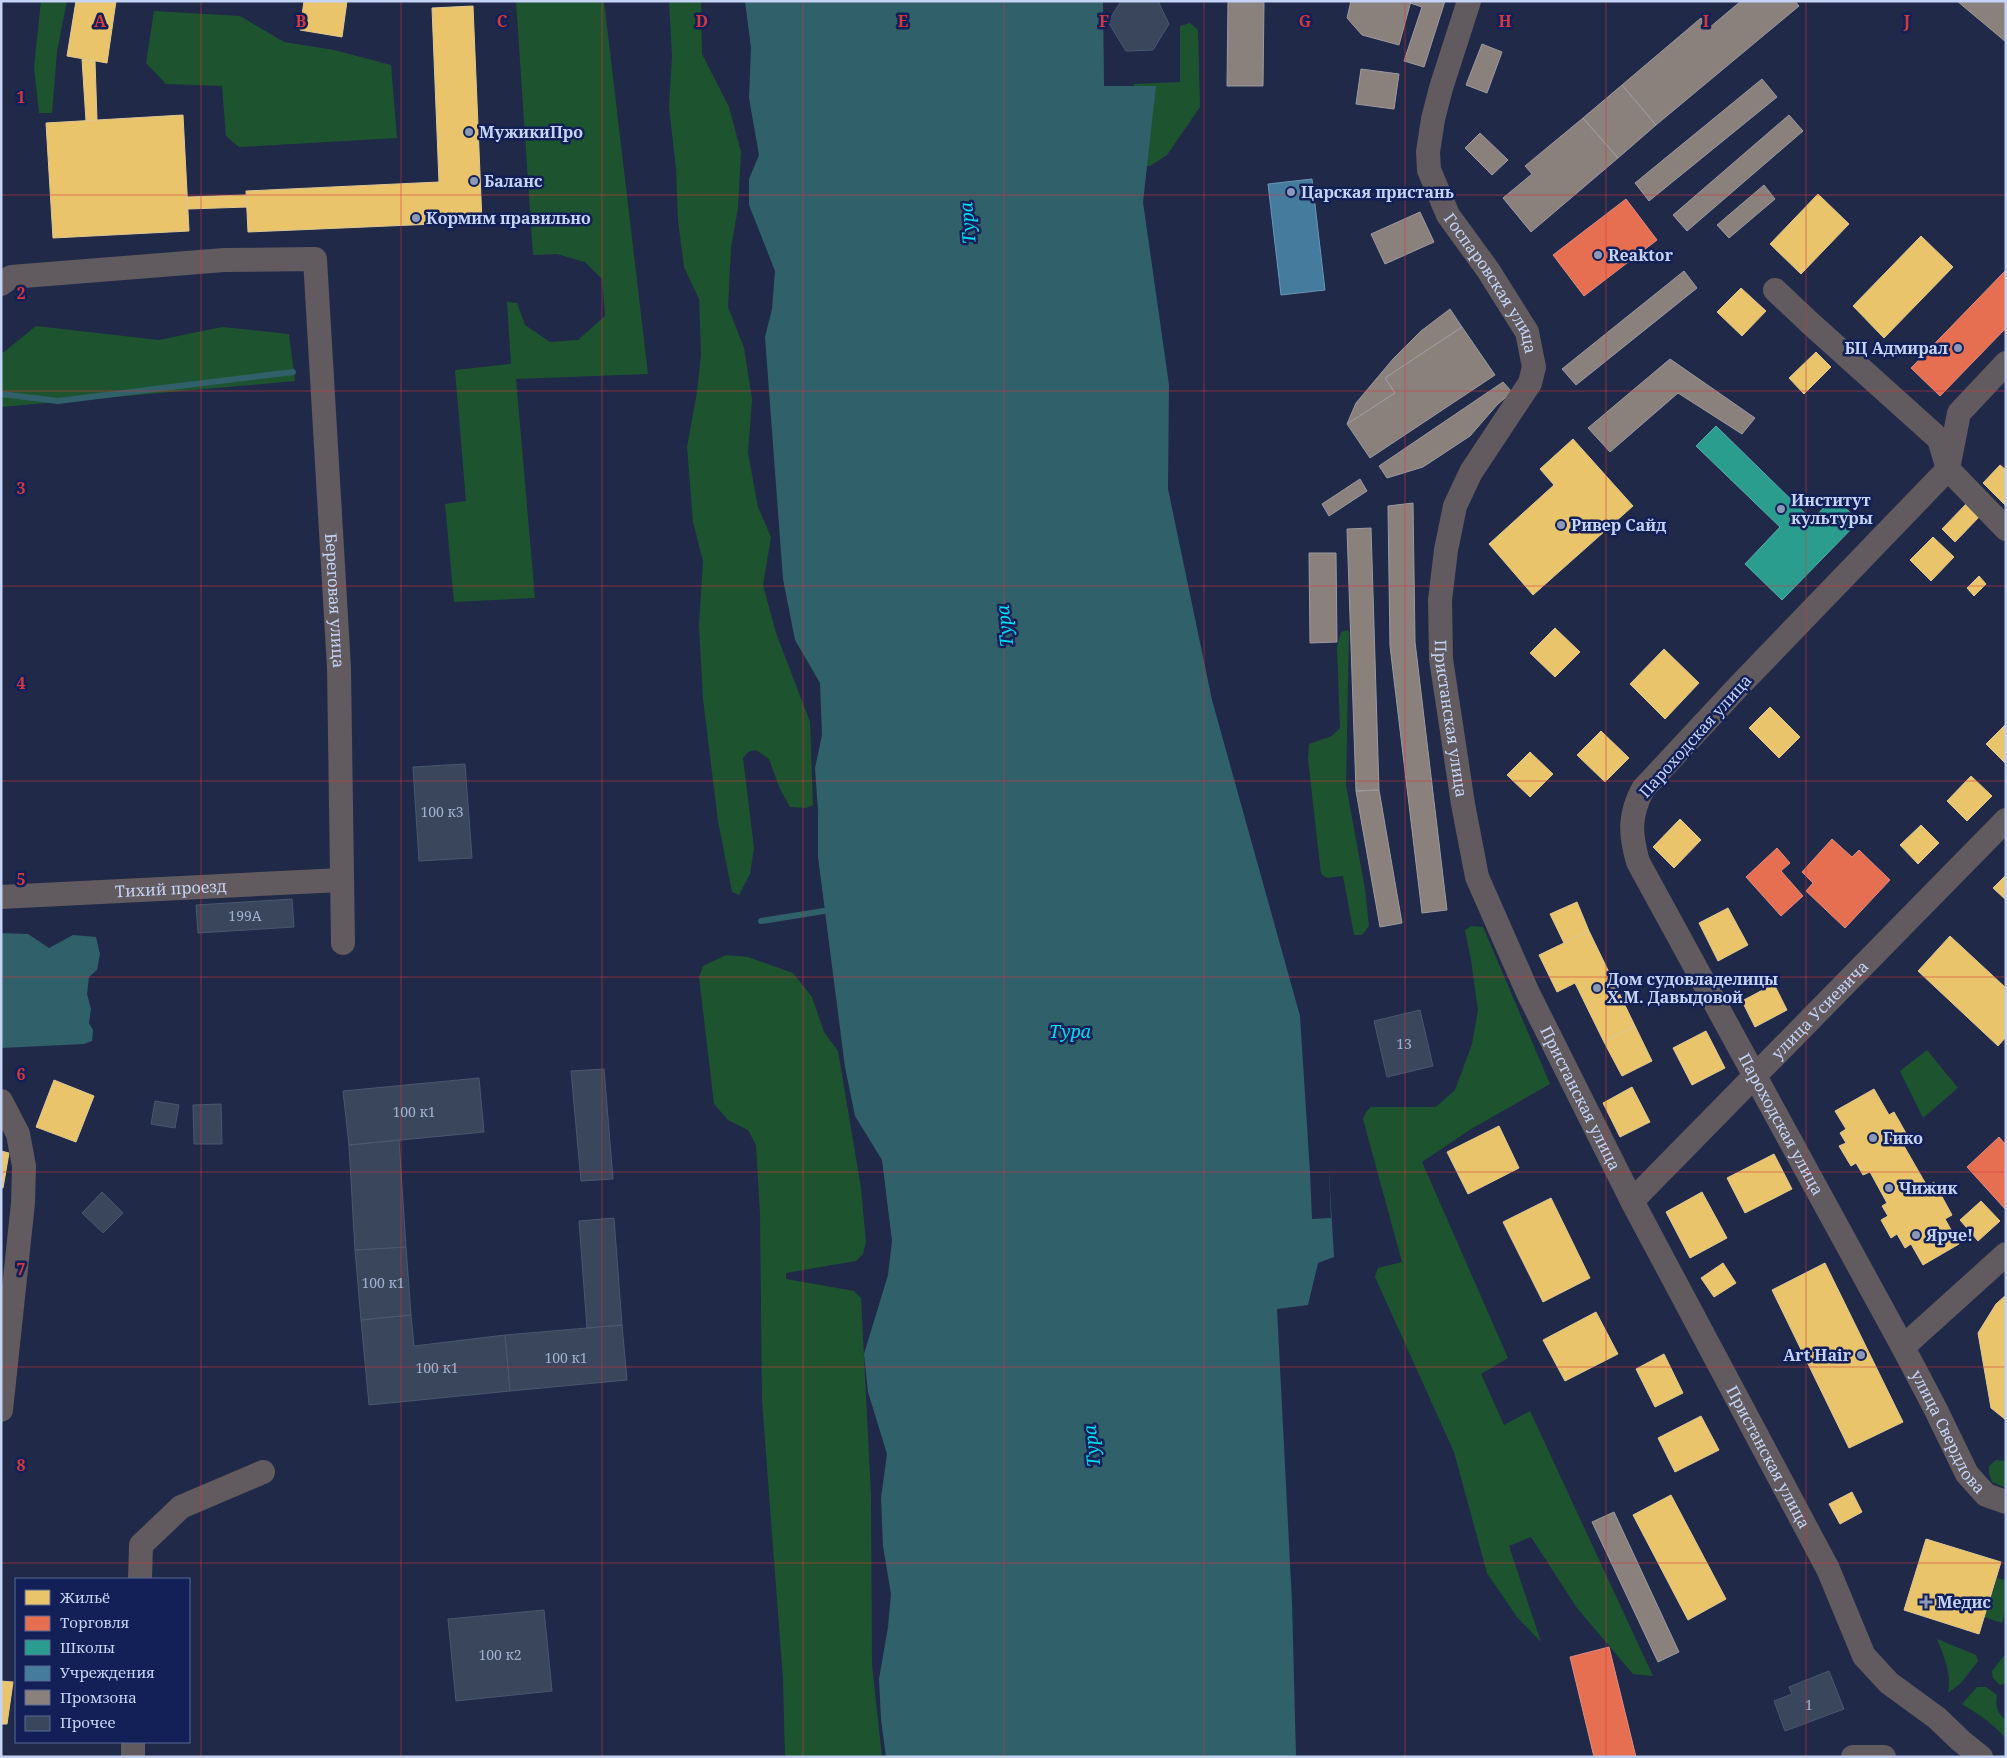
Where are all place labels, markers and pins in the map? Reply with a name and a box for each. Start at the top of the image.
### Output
place label: МужикиПро [479,121,583,143]
marker: МужикиПро [463,126,475,138]
place label: Баланс [484,170,542,192]
marker: Баланс [468,175,480,187]
place label: Царская пристань [1301,181,1454,203]
marker: Царская пристань [1285,186,1297,198]
place label: Кормим правильно [426,207,591,229]
marker: Кормим правильно [410,212,422,224]
place label: Reaktor [1608,244,1674,266]
marker: Reaktor [1592,249,1604,261]
place label: БЦ Адмирал [1844,337,1948,359]
marker: БЦ Адмирал [1952,342,1964,354]
place label: Институт культуры [1791,489,1873,529]
marker: Институт культуры [1775,503,1787,515]
place label: Ривер Сайд [1571,514,1666,536]
marker: Ривер Сайд [1555,519,1567,531]
place label: Дом судовладелицы Х.М. Давыдовой [1607,968,1778,1008]
marker: Дом судовладелицы Х.М. Давыдовой [1591,982,1603,994]
place label: Гико [1883,1127,1923,1149]
marker: Гико [1867,1132,1879,1144]
place label: Чижик [1899,1177,1957,1199]
marker: Чижик [1883,1182,1895,1194]
place label: Ярче! [1925,1224,1973,1246]
marker: Ярче! [1910,1229,1922,1241]
place label: Art Hair [1783,1344,1852,1366]
marker: Art Hair [1855,1349,1867,1361]
place label: Медис [1937,1591,1991,1613]
marker: Медис [1919,1595,1933,1609]

